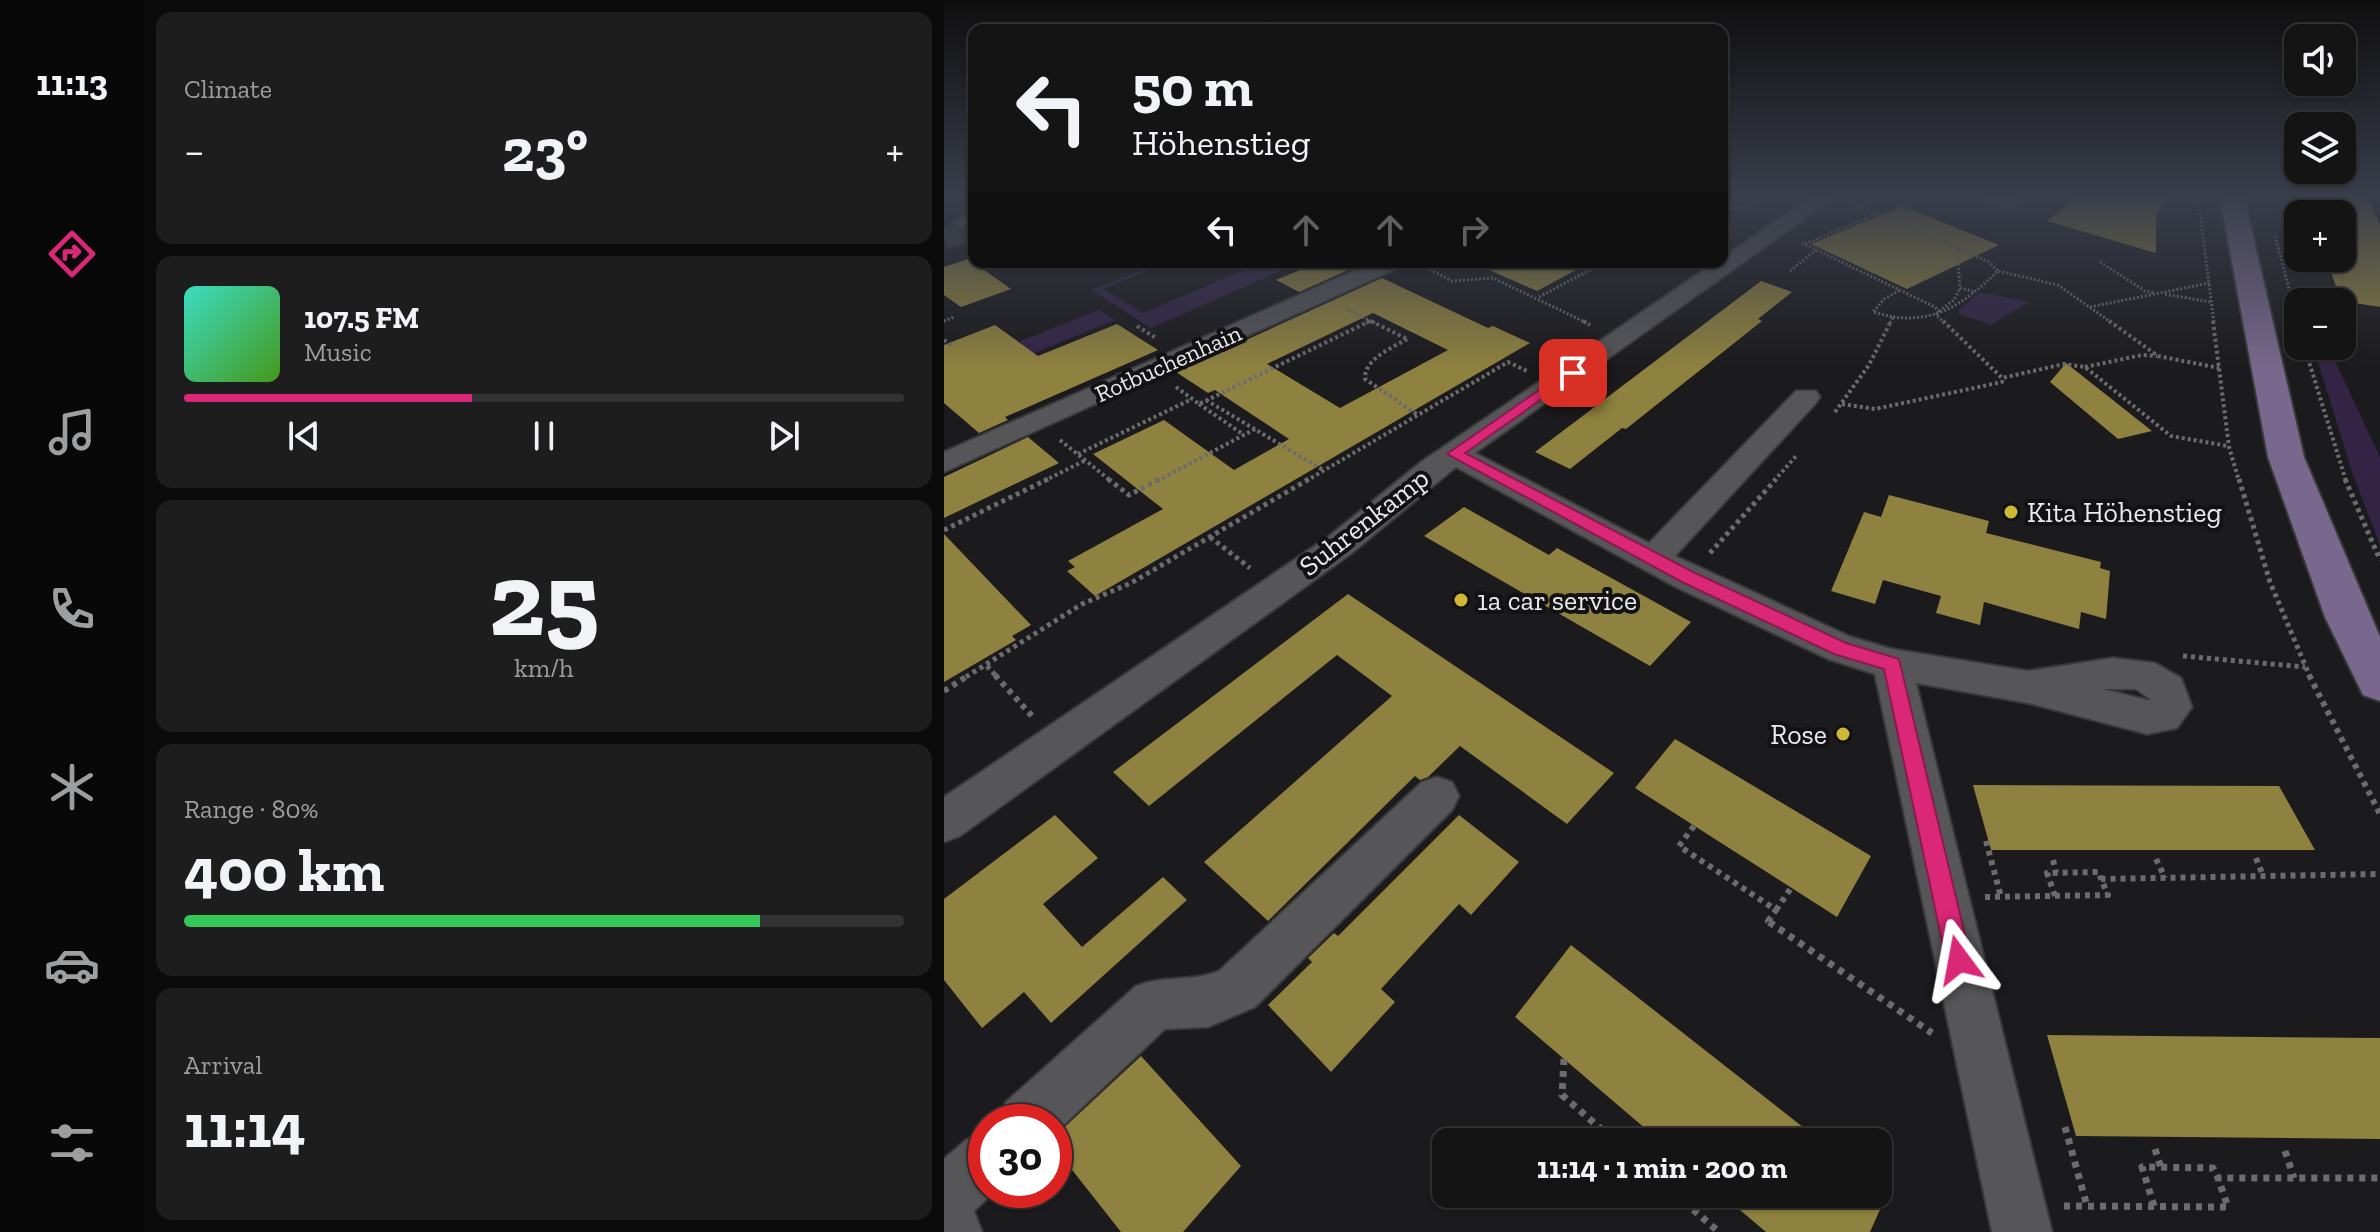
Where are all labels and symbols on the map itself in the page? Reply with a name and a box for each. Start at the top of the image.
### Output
street label: Rotbuchenhain [1090,318,1246,408]
pin [1539,339,1607,407]
street label: Suhrenkamp [1293,461,1435,583]
place label: Kita Höhenstieg [2027,496,2222,529]
marker: Kita Höhenstieg [2002,503,2020,521]
place label: 1a car service [1477,584,1637,617]
marker: 1a car service [1452,591,1470,609]
place label: Rose [1770,718,1827,751]
marker: Rose [1834,725,1852,743]
position arrow [1917,918,2001,1002]
speed limit sign: 30 [968,1104,1072,1208]

